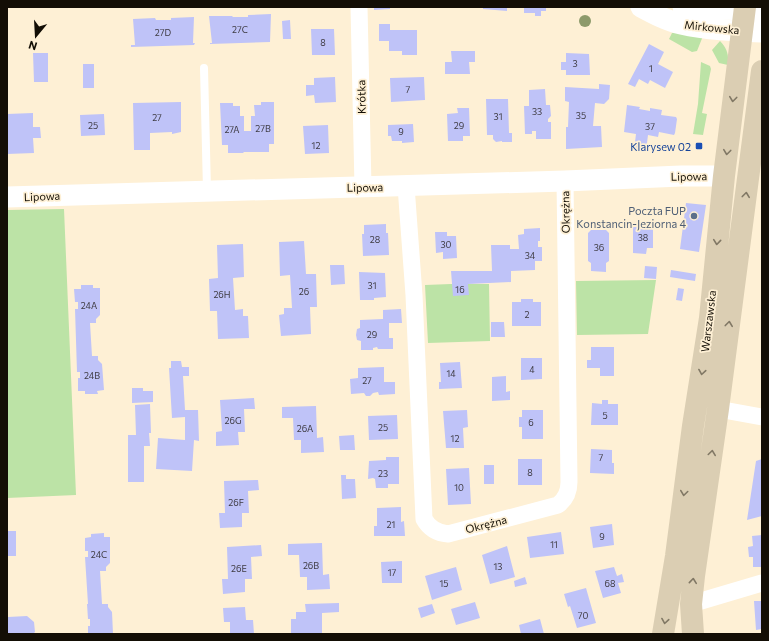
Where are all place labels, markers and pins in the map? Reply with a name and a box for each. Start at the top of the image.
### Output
place label: Klarysew 02 [630,140,691,153]
marker: Klarysew 02 [694,141,704,151]
place label: Poczta FUP Konstancin-Jeziorna 4 [576,204,686,231]
marker: Poczta FUP Konstancin-Jeziorna 4 [689,211,699,221]

